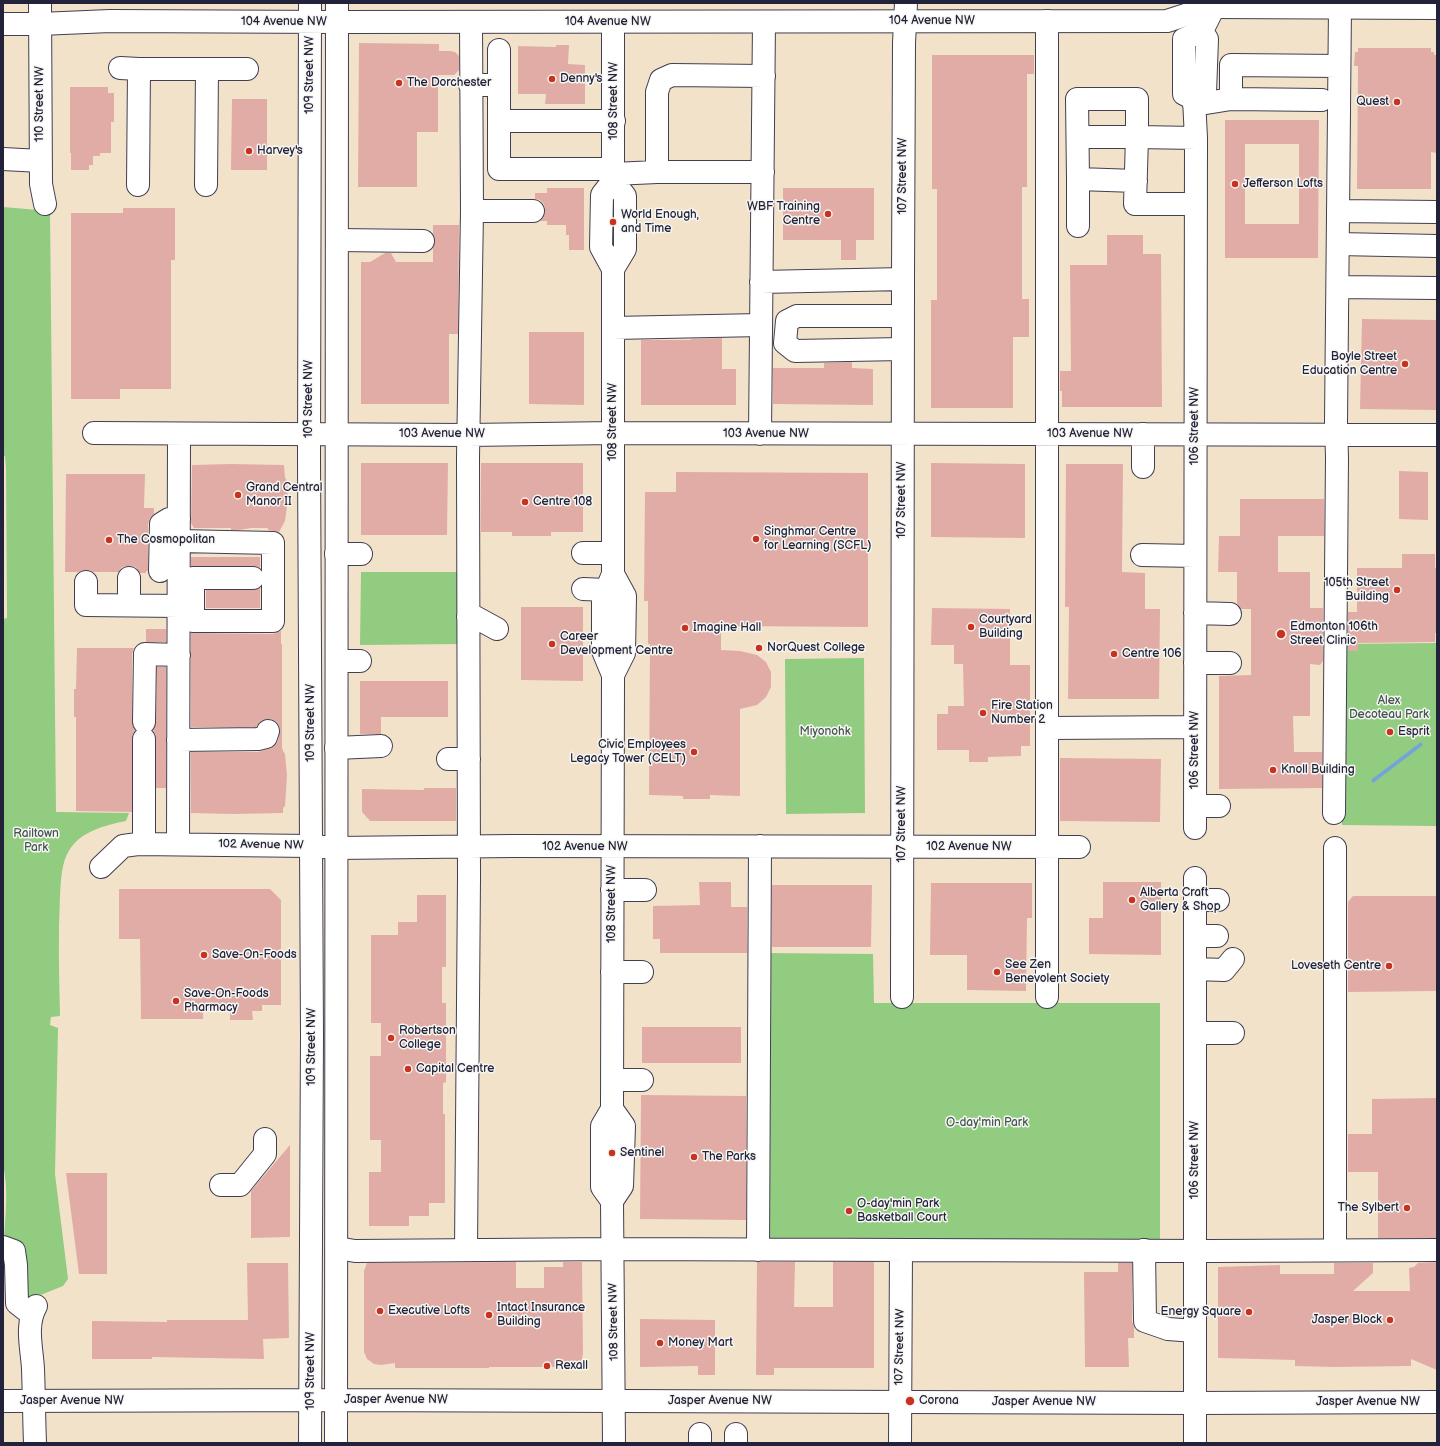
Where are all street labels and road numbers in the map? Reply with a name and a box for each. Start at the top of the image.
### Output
street label: 104 Avenue NW [889,14,975,28]
street label: 104 Avenue NW [241,15,327,29]
street label: 104 Avenue NW [565,15,651,29]
street label: 109 Street NW [303,36,317,114]
street label: 108 Street NW [607,62,621,140]
street label: 110 Street NW [33,66,47,142]
street label: 107 Street NW [896,137,910,215]
street label: 109 Street NW [302,360,316,438]
street label: 108 Street NW [606,383,620,461]
street label: 106 Street NW [1188,387,1202,465]
street label: 103 Avenue NW [399,427,485,441]
street label: 103 Avenue NW [723,427,809,441]
street label: 103 Avenue NW [1047,427,1133,441]
street label: 107 Street NW [895,461,909,539]
street label: 109 Street NW [304,684,318,762]
street label: 106 Street NW [1188,711,1202,789]
street label: 107 Street NW [895,785,909,863]
street label: 102 Avenue NW [218,837,304,853]
street label: 102 Avenue NW [542,840,628,854]
street label: 102 Avenue NW [926,840,1012,854]
street label: 108 Street NW [605,865,619,943]
street label: 109 Street NW [305,1008,319,1086]
street label: 106 Street NW [1188,1121,1202,1199]
street label: 108 Street NW [606,1283,622,1361]
street label: 107 Street NW [892,1308,908,1386]
street label: 109 Street NW [304,1332,318,1410]
street label: Jasper Avenue NW [344,1393,448,1407]
street label: Jasper Avenue NW [20,1394,124,1408]
street label: Jasper Avenue NW [668,1394,772,1408]
street label: Jasper Avenue NW [992,1395,1096,1409]
street label: Jasper Avenue NW [1316,1395,1420,1409]

